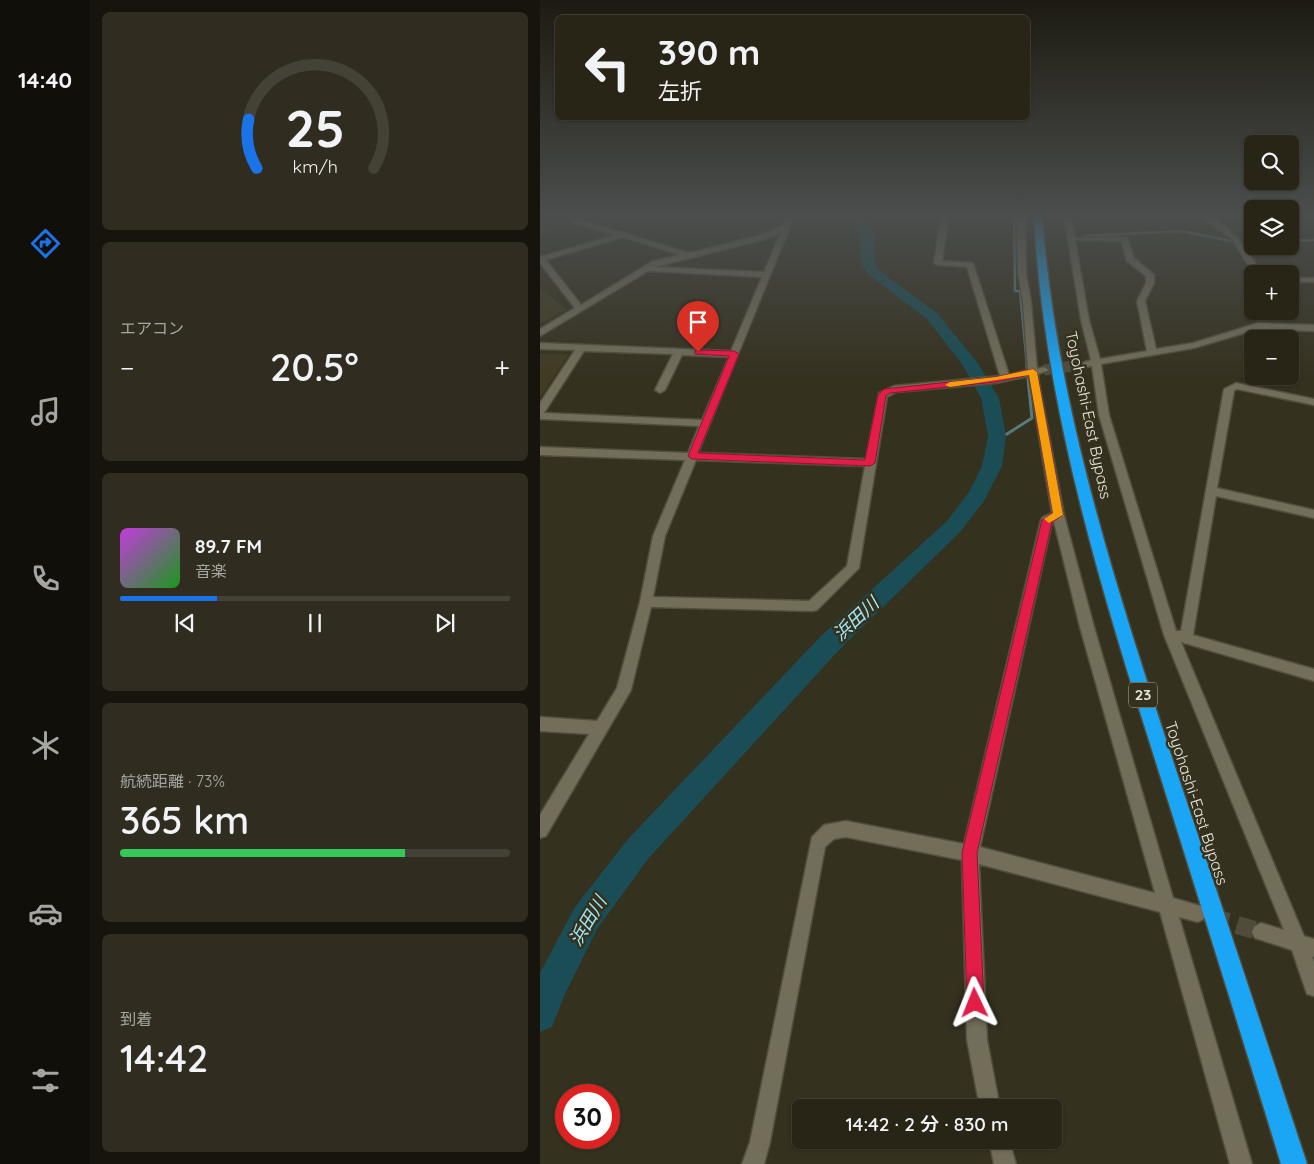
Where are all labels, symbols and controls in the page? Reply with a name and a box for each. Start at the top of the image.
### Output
text: 390 m [658,30,760,74]
icon: left [575,35,640,100]
text: 14:40 [18,66,72,94]
text: 左折 [658,77,702,105]
text: 25 [285,95,345,160]
map controls [1244,135,1299,385]
button: search [1244,135,1299,190]
text: km/h [292,155,338,177]
button: layers [1244,200,1299,255]
icon: directions [28,226,63,261]
button: + [1244,265,1299,320]
pin [677,301,719,352]
icon: arrive [684,308,712,336]
text: エアコン [120,318,184,338]
street label: Toyohashi-East Bypass [1061,329,1117,501]
button: − [1244,330,1299,385]
text: 20.5° [270,343,359,391]
text: − [120,350,135,385]
text: + [494,350,510,385]
icon: music [28,394,63,429]
text: 89.7 FM [195,534,262,558]
icon: phone [28,561,63,596]
text: 音楽 [195,561,227,581]
water label: 浜田川 [828,590,885,645]
icon: previous [171,609,199,637]
icon: pause [301,609,329,637]
icon: next [431,609,459,637]
road number: 23 [1129,682,1157,708]
street label: Toyohashi-East Bypass [1161,719,1233,887]
icon: climate [28,728,63,763]
text: 航続距離 · 73% [120,771,225,791]
text: 365 km [120,796,249,844]
water label: 浜田川 [564,890,612,950]
icon: car [28,896,63,931]
position arrow [948,976,1000,1028]
text: 到着 [120,1009,152,1029]
text: 14:42 [120,1034,208,1082]
icon: filters [28,1063,63,1098]
speed limit sign: 30 [555,1084,620,1149]
text: 14:42 · 2 分 · 830 m [845,1112,1009,1136]

